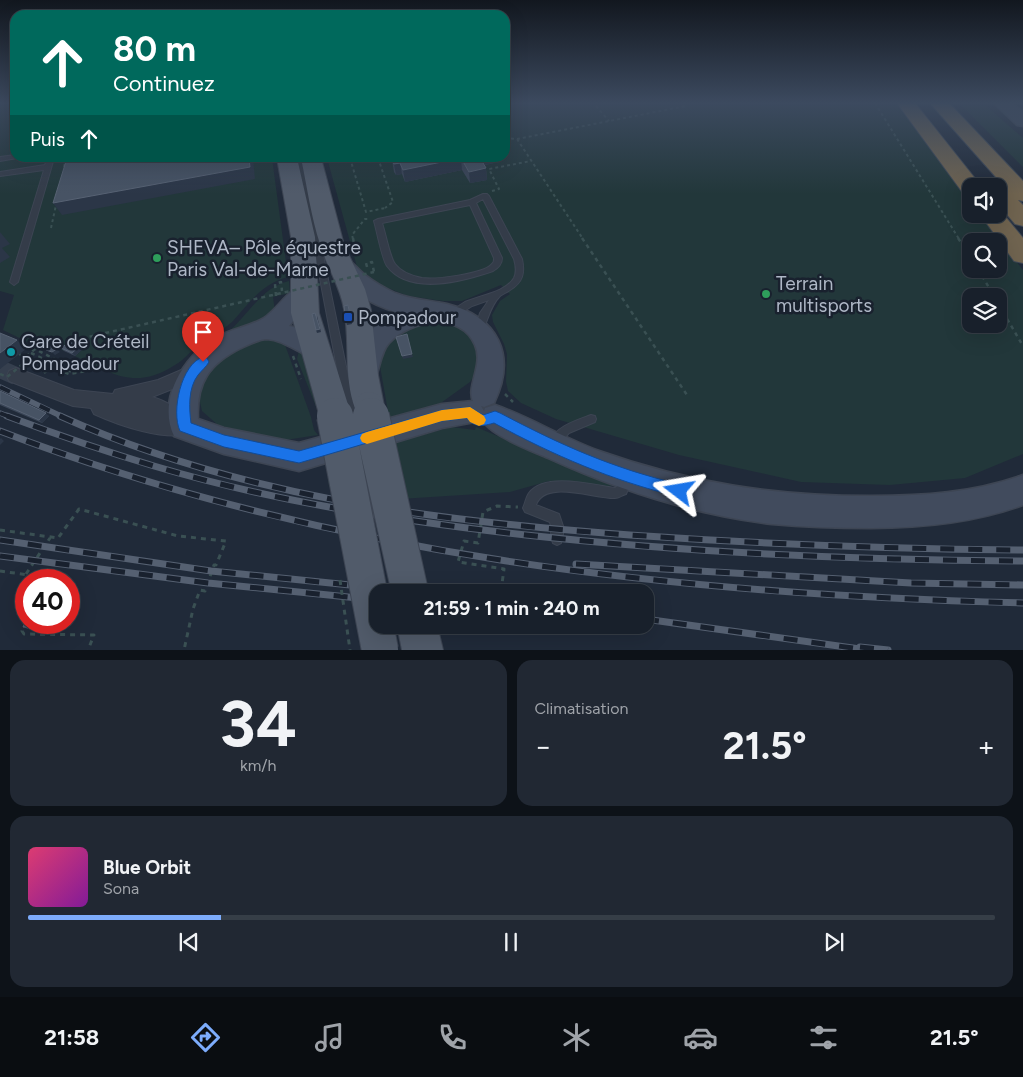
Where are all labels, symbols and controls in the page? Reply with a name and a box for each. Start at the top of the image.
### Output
text: 80 m [113,28,196,70]
icon: ahead [30,30,95,95]
text: Continuez [113,70,215,97]
icon: ahead [75,125,103,153]
text: Puis [30,128,65,151]
map controls [962,178,1007,333]
button: sound [962,178,1007,223]
button: search [962,233,1007,278]
place label: SHEVA– Pôle équestre Paris Val-de-Marne [167,236,361,281]
marker: SHEVA– Pôle équestre Paris Val-de-Marne [151,252,163,264]
place label: Terrain multisports [776,272,872,317]
marker: Terrain multisports [760,288,772,300]
button: layers [962,288,1007,333]
place label: Pompadour [358,306,457,329]
pin [182,311,224,362]
marker: Pompadour [342,311,354,323]
icon: arrive [189,318,217,346]
place label: Gare de Créteil Pompadour [21,330,149,375]
marker: Gare de Créteil Pompadour [5,346,17,358]
position arrow [652,464,704,516]
speed limit sign: 40 [15,569,80,634]
text: 21:59 · 1 min · 240 m [423,597,600,620]
text: 34 [220,684,297,762]
text: Climatisation [535,699,628,718]
text: 21.5° [723,723,807,769]
text: − [535,729,552,763]
text: + [978,729,995,763]
text: km/h [240,756,277,775]
text: Blue Orbit [103,856,191,879]
text: Sona [103,879,139,898]
icon: previous [175,928,203,956]
icon: pause [497,928,525,956]
icon: next [820,928,848,956]
icon: directions [188,1020,223,1055]
icon: music [312,1020,347,1055]
icon: phone [435,1020,470,1055]
icon: climate [559,1020,594,1055]
icon: car [683,1020,718,1055]
icon: filters [806,1020,841,1055]
text: 21:58 [44,1024,99,1051]
text: 21.5° [930,1024,979,1051]

